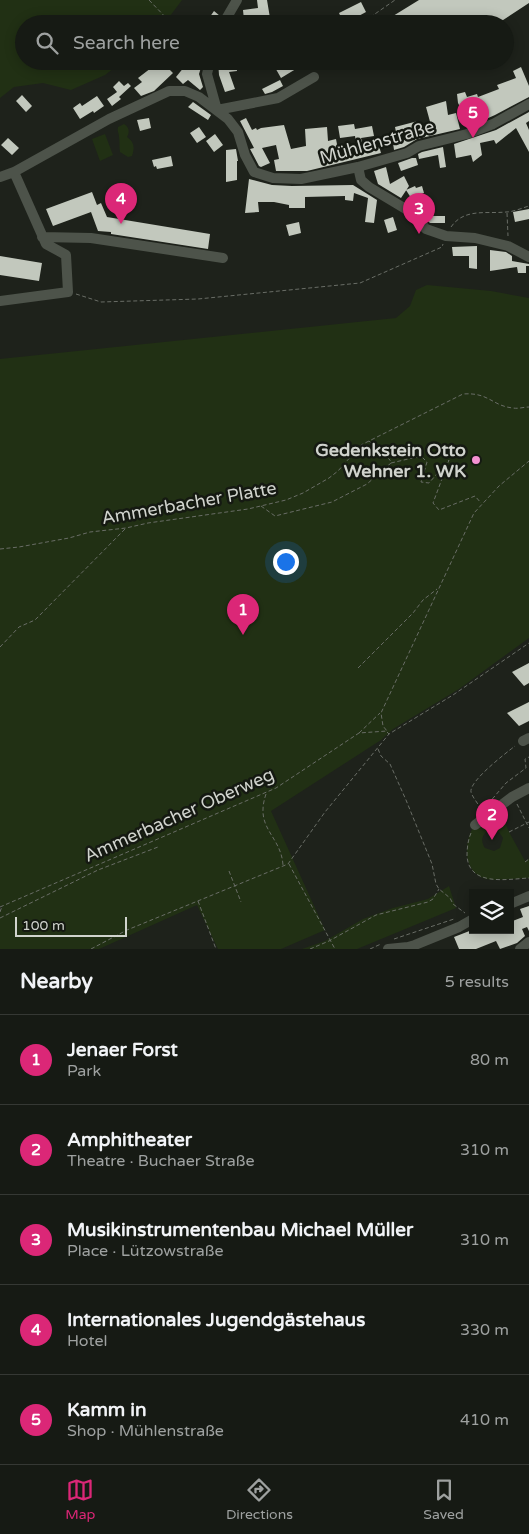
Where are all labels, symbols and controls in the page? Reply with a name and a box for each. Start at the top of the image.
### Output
search box [15,15,514,70]
icon: search [33,29,61,57]
text: Search here [73,32,180,54]
pin: 5 [457,97,489,138]
street label: Mühlenstraße [317,115,437,169]
pin: 4 [105,183,137,224]
pin: 3 [403,193,435,234]
place label: Gedenkstein Otto Wehner 1. WK [315,439,466,482]
marker: Gedenkstein Otto Wehner 1. WK [470,454,482,466]
street label: Ammerbacher Platte [100,477,278,529]
your location [273,549,299,575]
pin: 1 [227,594,259,635]
street label: Ammerbacher Oberweg [81,763,277,867]
pin: 2 [476,799,508,840]
map controls [469,889,514,934]
button: layers [469,889,514,934]
scale bar [15,914,128,937]
text: 100 m [22,917,65,934]
text: Nearby [20,969,93,994]
text: 5 results [445,972,509,992]
text: Jenaer Forst [67,1039,178,1061]
text: 1 [31,1050,41,1070]
text: 80 m [470,1050,509,1070]
text: Park [67,1061,101,1081]
text: Amphitheater [67,1129,192,1151]
text: 2 [31,1140,41,1160]
text: 310 m [460,1140,509,1160]
text: Theatre · Buchaer Straße [67,1151,255,1171]
text: Musikinstrumentenbau Michael Müller [67,1219,413,1241]
text: 3 [31,1230,41,1250]
text: 310 m [460,1230,509,1250]
text: Place · Lützowstraße [67,1241,224,1261]
text: Internationales Jugendgästehaus [67,1309,365,1331]
text: 4 [31,1320,41,1340]
text: 330 m [460,1320,509,1340]
text: Hotel [67,1331,108,1351]
text: Kamm in [67,1399,147,1421]
text: 5 [31,1410,41,1430]
text: 410 m [460,1410,509,1430]
text: Shop · Mühlenstraße [67,1421,224,1441]
tab: Map [65,1476,95,1523]
tab: Directions [226,1476,293,1523]
tab: Saved [423,1476,464,1523]

